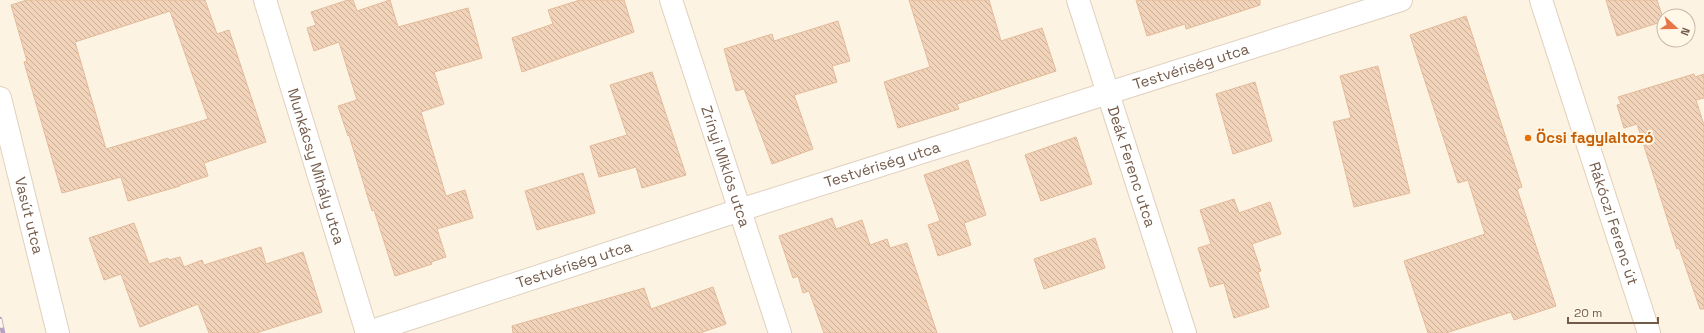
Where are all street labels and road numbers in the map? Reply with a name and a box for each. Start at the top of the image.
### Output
street label: Testvériség utca [1131,39,1252,94]
street label: Munkácsy Mihály utca [284,86,349,247]
street label: Zrínyi Miklós utca [697,103,755,230]
street label: Deák Ferenc utca [1104,104,1160,230]
street label: Testvériség utca [822,137,943,192]
street label: Rákóczi Ferenc út [1585,159,1643,288]
street label: Vasút utca [11,175,48,256]
street label: Testvériség utca [514,236,634,292]

